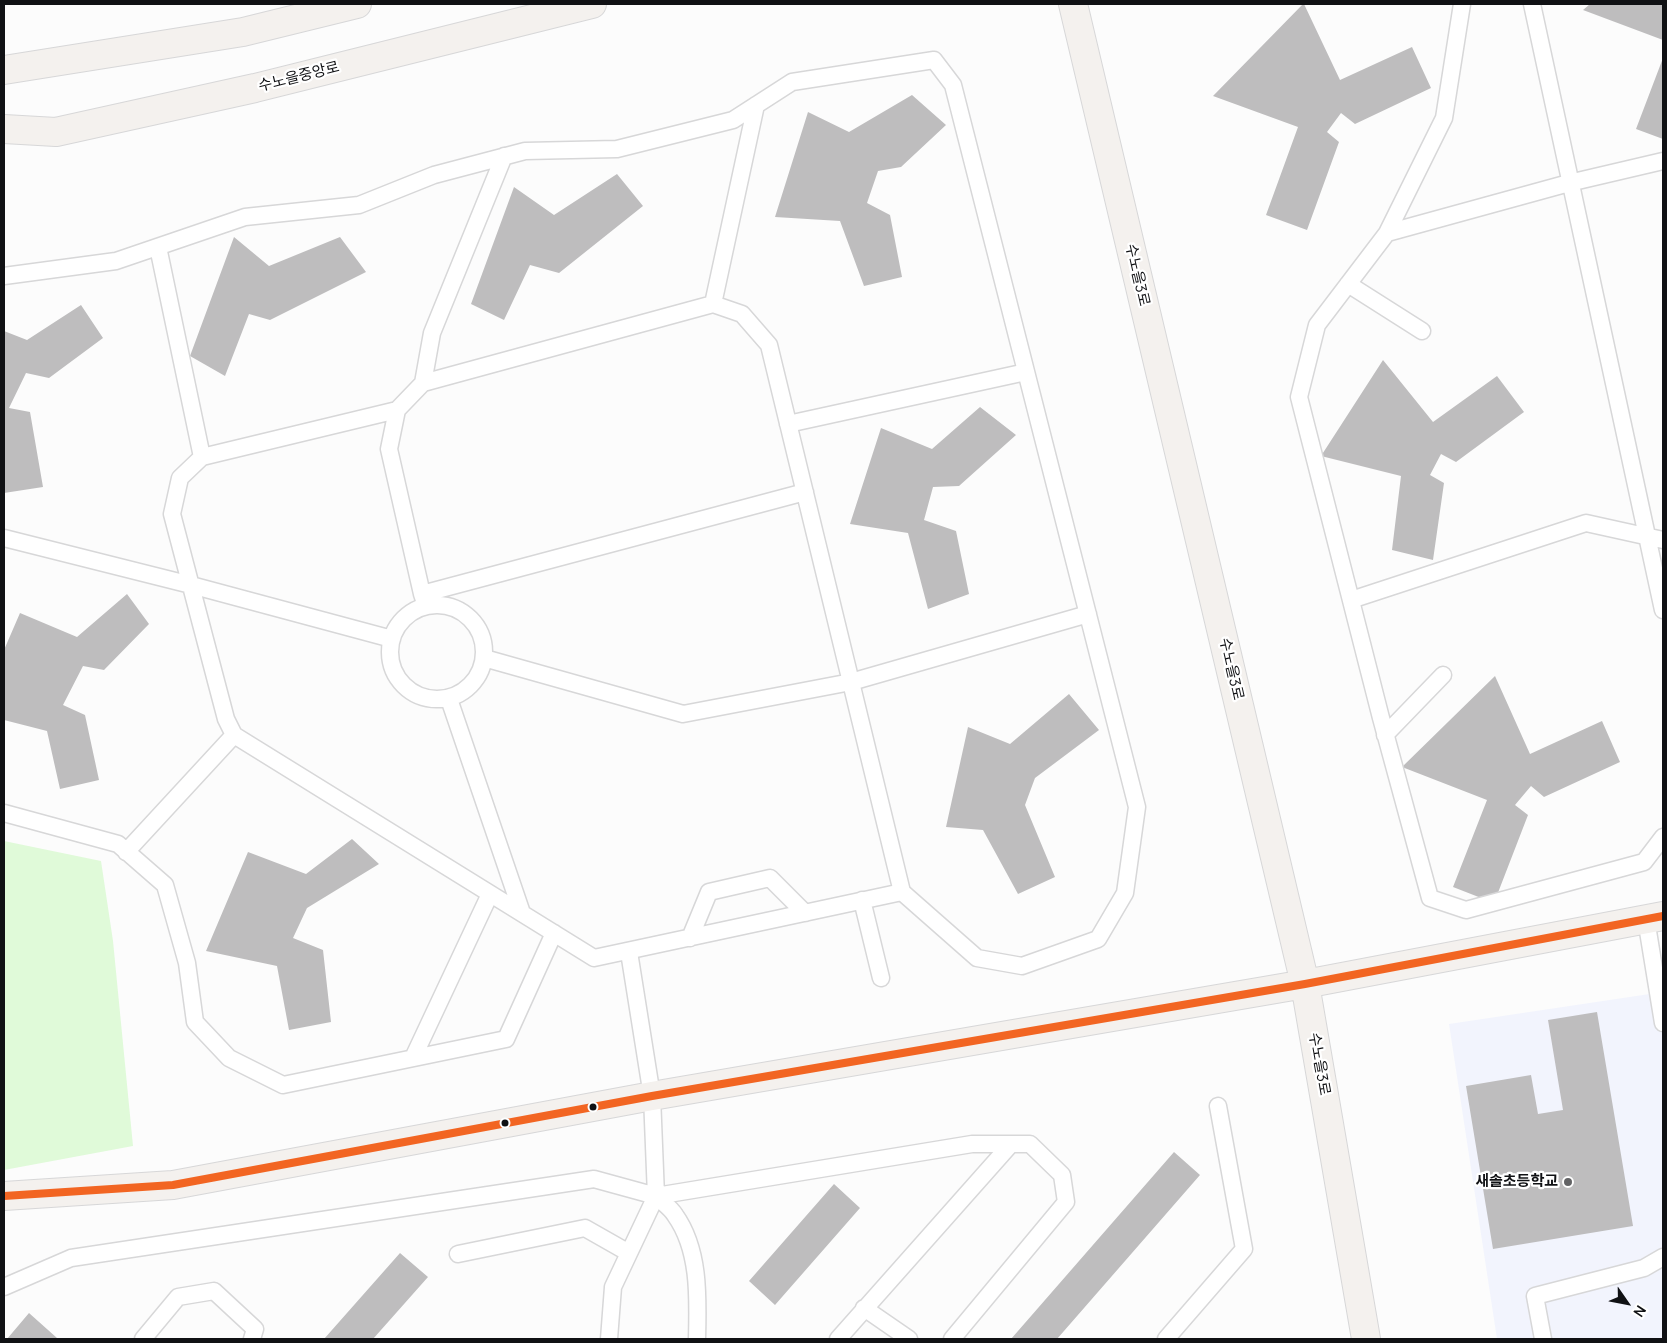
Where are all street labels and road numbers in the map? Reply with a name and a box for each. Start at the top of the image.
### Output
street label: 수노을중앙로 [257,58,341,96]
street label: 수노을3로 [1121,242,1153,308]
street label: 수노을3로 [1215,636,1247,702]
street label: 수노을3로 [1305,1031,1333,1097]

